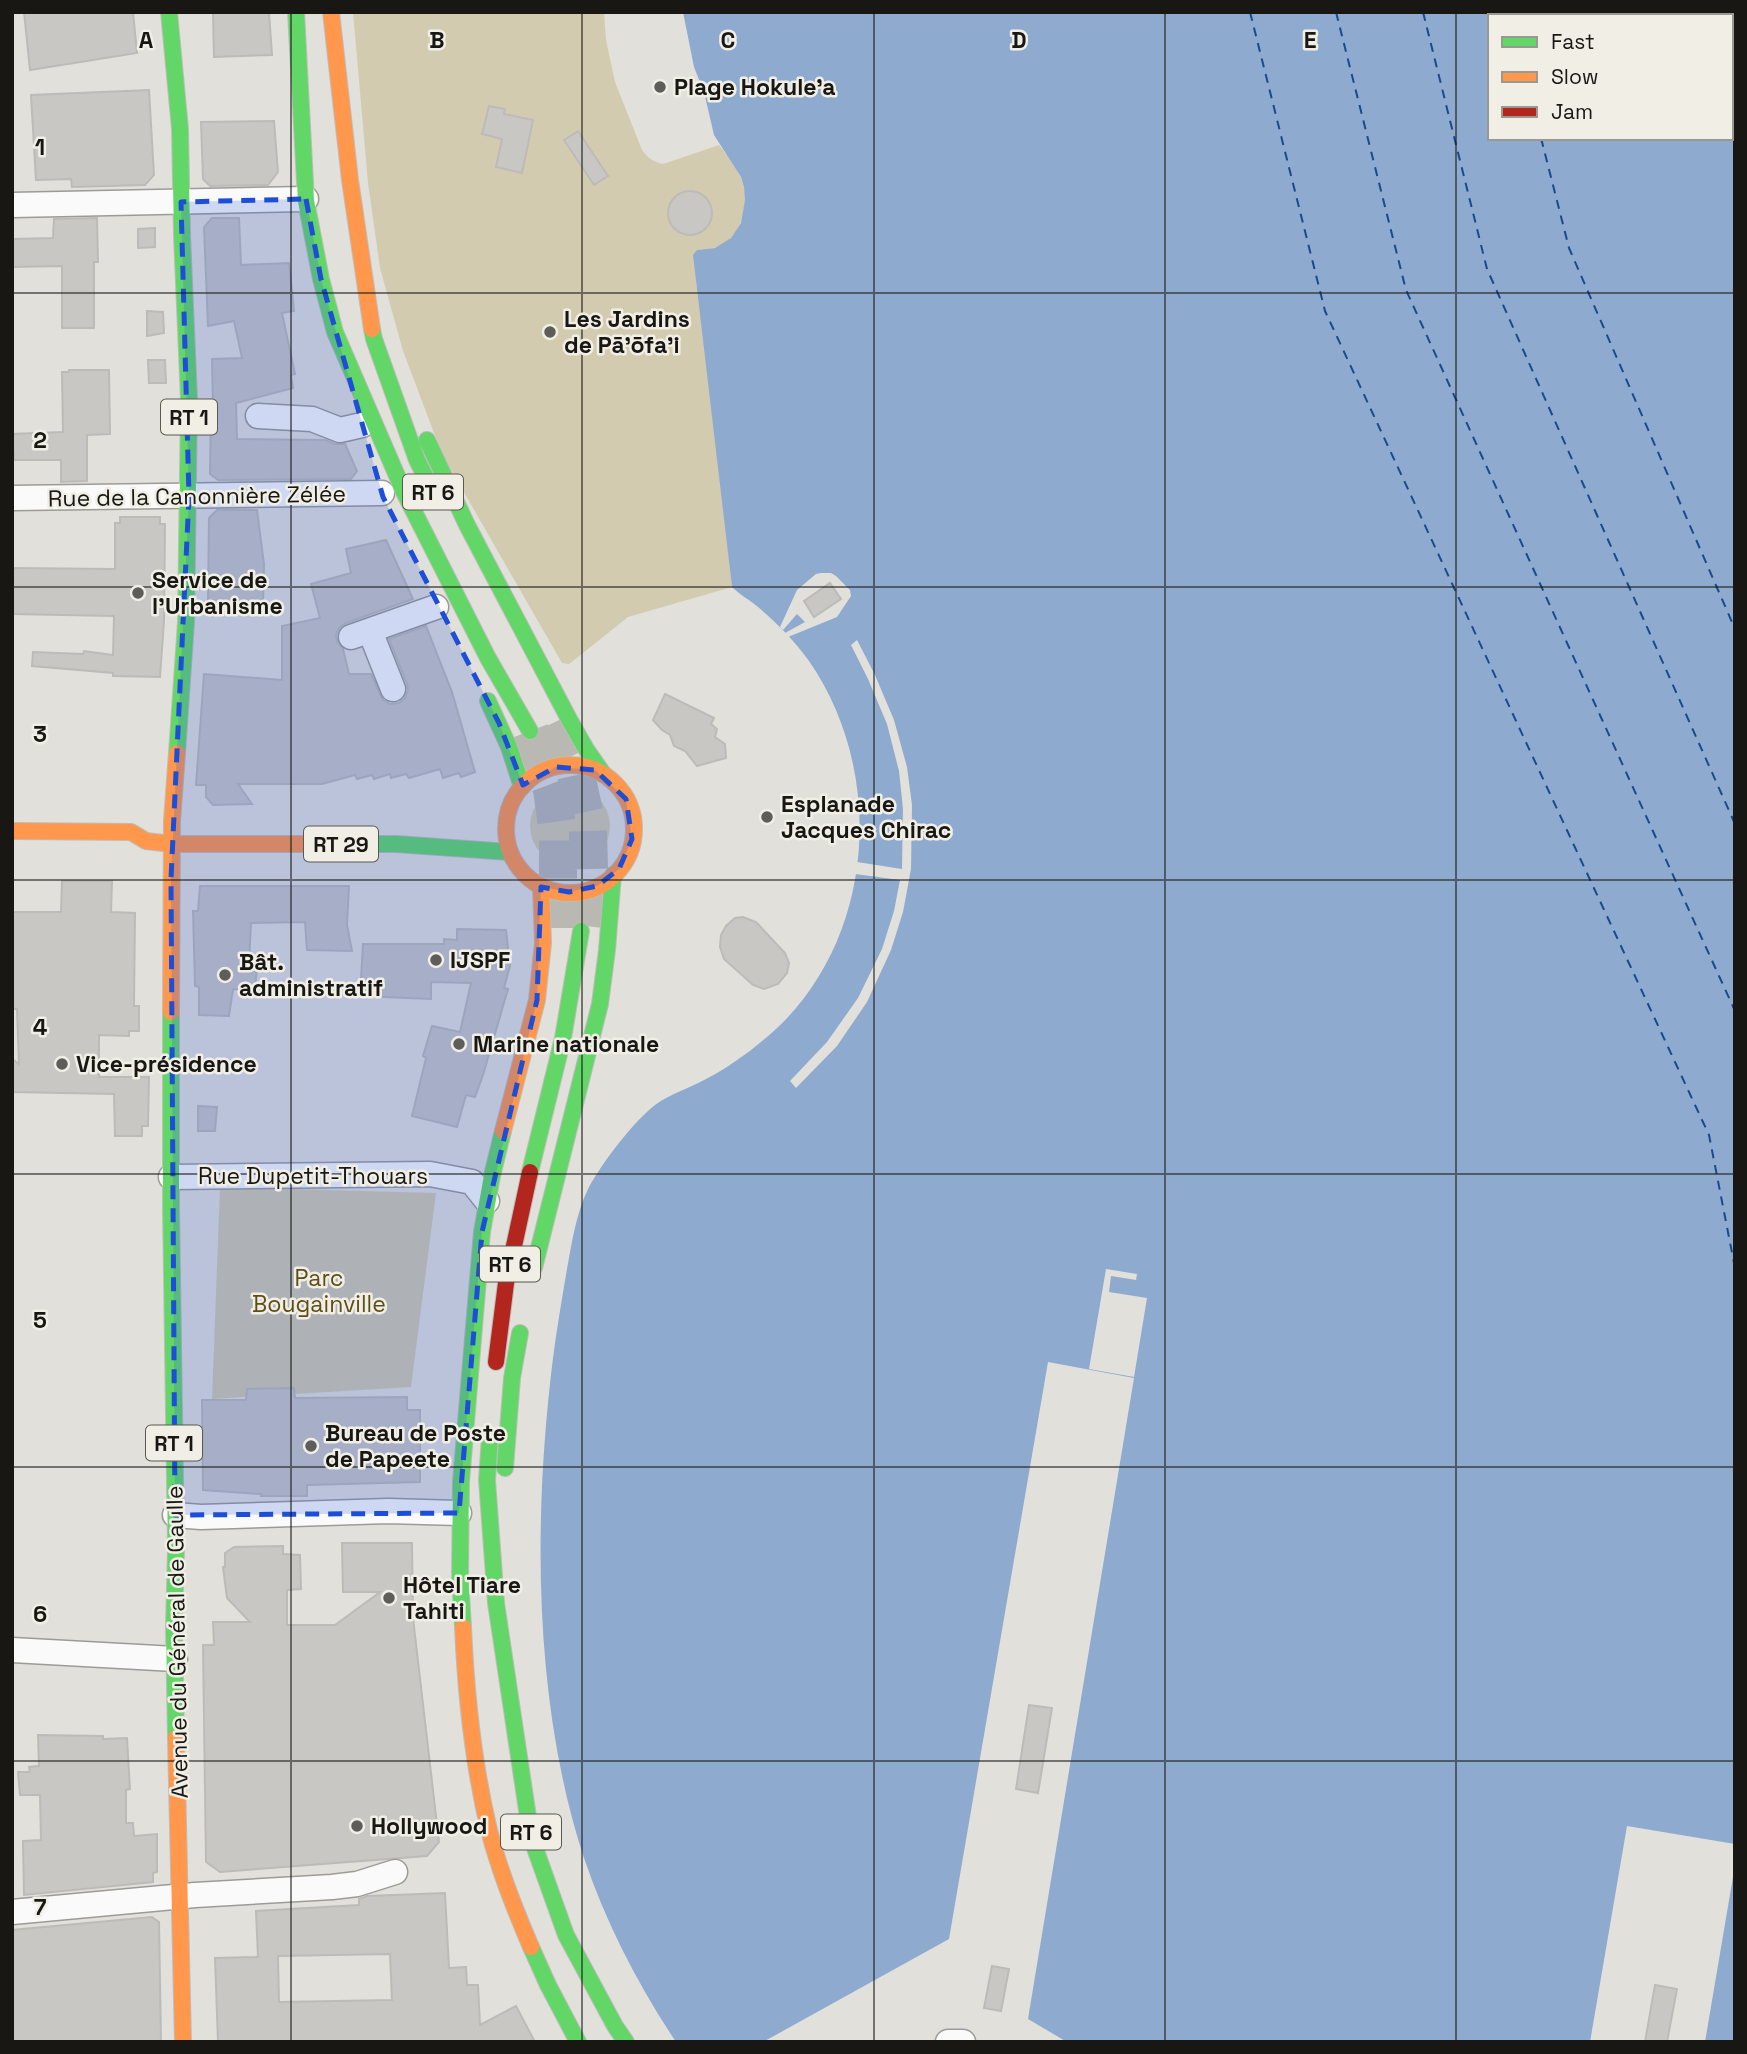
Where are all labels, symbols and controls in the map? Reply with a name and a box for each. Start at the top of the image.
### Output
legend [1488,14,1733,140]
text: A [139,25,154,55]
text: B [429,25,445,55]
text: C [721,25,735,55]
text: D [1011,25,1027,55]
text: E [1304,25,1316,55]
text: Fast [1551,28,1595,55]
text: Slow [1551,63,1599,90]
place label: Plage Hokule'a [674,72,836,102]
marker: Plage Hokule'a [652,79,668,95]
text: Jam [1551,98,1593,125]
text: 1 [35,132,45,162]
place label: Les Jardins de Pā'ōfa'i [564,304,690,360]
marker: Les Jardins de Pā'ōfa'i [542,324,558,340]
road number: RT 1 [161,400,217,434]
text: 2 [33,425,47,455]
road number: RT 6 [403,475,463,510]
street label: Rue de la Canonnière Zélée [48,478,346,514]
place label: Service de l'Urbanisme [152,565,283,621]
marker: Service de l'Urbanisme [130,585,146,601]
text: 3 [33,719,47,749]
place label: Esplanade Jacques Chirac [781,789,951,845]
marker: Esplanade Jacques Chirac [759,809,775,825]
road number: RT 29 [304,826,378,862]
place label: IJSPF [450,945,510,975]
place label: Bât. administratif [239,947,383,1003]
marker: IJSPF [428,952,444,968]
marker: Bât. administratif [217,967,233,983]
text: 4 [33,1012,48,1042]
place label: Marine nationale [473,1029,659,1059]
marker: Marine nationale [451,1036,467,1052]
place label: Vice-présidence [76,1049,257,1079]
marker: Vice-présidence [54,1056,70,1072]
street label: Rue Dupetit-Thouars [198,1161,428,1191]
road number: RT 6 [480,1246,540,1282]
park label: Parc Bougainville [252,1263,386,1319]
text: 5 [33,1305,47,1335]
place label: Bureau de Poste de Papeete [325,1418,506,1474]
road number: RT 1 [146,1426,202,1460]
marker: Bureau de Poste de Papeete [303,1438,319,1454]
street label: Avenue du Général de Gaulle [159,1485,195,1799]
place label: Hôtel Tiare Tahiti [403,1570,521,1626]
marker: Hôtel Tiare Tahiti [381,1590,397,1606]
text: 6 [33,1599,47,1629]
place label: Hollywood [371,1811,487,1841]
road number: RT 6 [501,1814,561,1850]
marker: Hollywood [349,1818,365,1834]
text: 7 [34,1892,47,1922]

